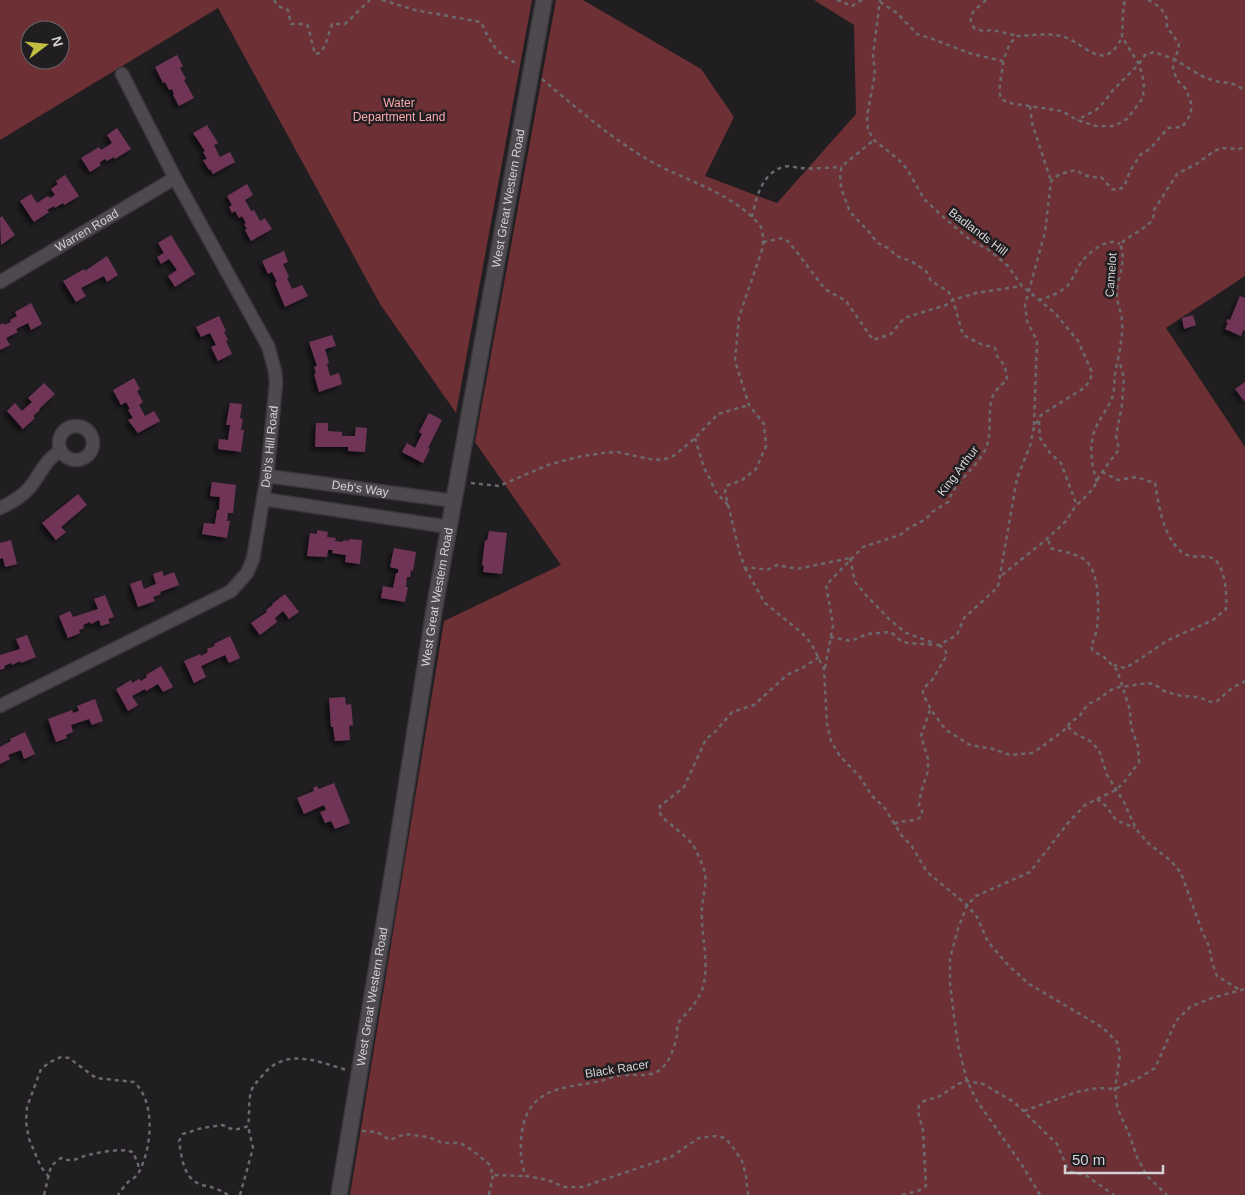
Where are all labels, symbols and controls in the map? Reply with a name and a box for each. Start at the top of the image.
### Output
north arrow [20,20,70,70]
text: N [48,34,67,48]
park label: Water Department Land [353,96,445,124]
street label: West Great Western Road [489,128,528,269]
street label: Badlands Hill [946,205,1010,259]
street label: Warren Road [53,206,121,255]
street label: Camelot [1102,252,1120,298]
street label: Deb's Hill Road [258,405,281,489]
street label: King Arthur [935,443,981,499]
street label: Deb's Way [331,478,389,499]
street label: West Great Western Road [418,527,456,667]
street label: West Great Western Road [354,926,390,1067]
street label: Black Racer [584,1057,650,1081]
scale bar [1065,1142,1162,1174]
text: 50 m [1072,1151,1105,1168]

